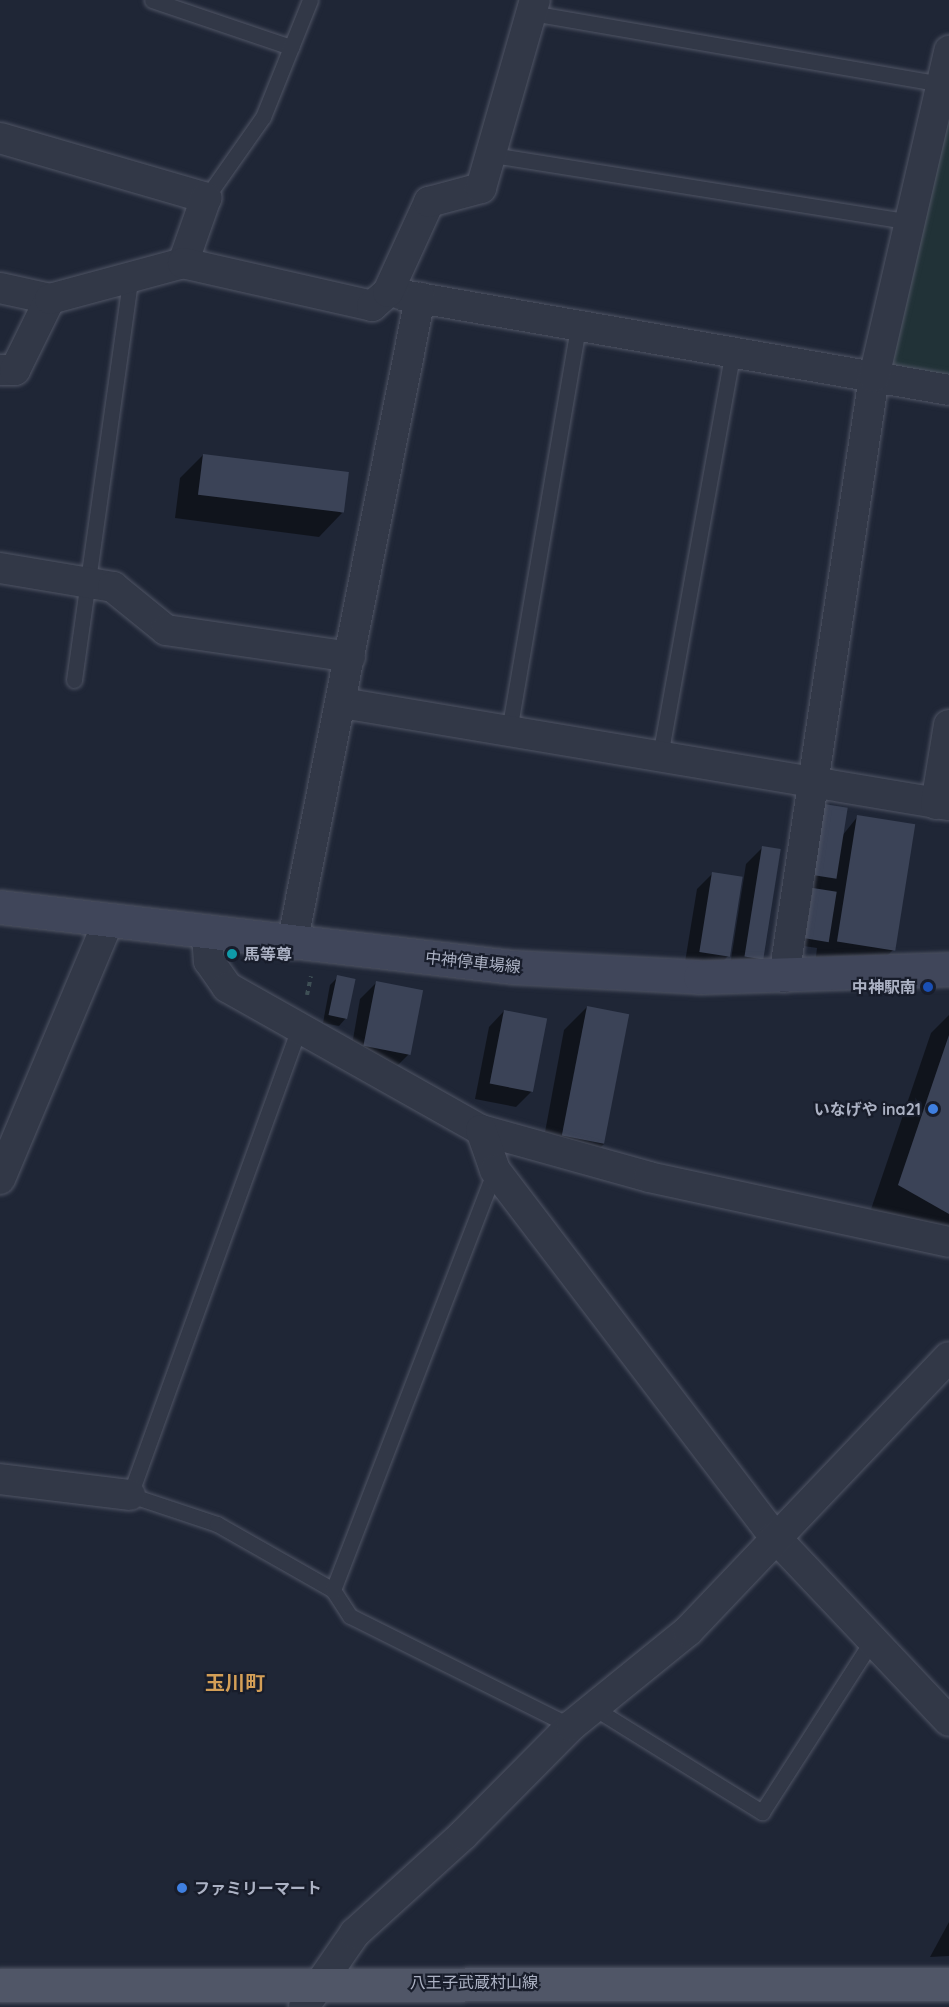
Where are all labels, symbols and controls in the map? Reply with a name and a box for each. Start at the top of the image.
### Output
place label: 馬等尊 [244,944,292,964]
marker: 馬等尊 [225,947,239,961]
street label: 中神停車場線 [424,947,522,977]
place label: 中神駅南 [852,977,916,997]
marker: 中神駅南 [921,980,935,994]
place label: いなげや ina21 [814,1099,921,1119]
marker: いなげや ina21 [926,1102,940,1116]
district label: 玉川町 [205,1670,265,1694]
place label: ファミリーマート [194,1878,322,1898]
marker: ファミリーマート [175,1881,189,1895]
street label: 八王子武蔵村山線 [410,1972,538,1992]

